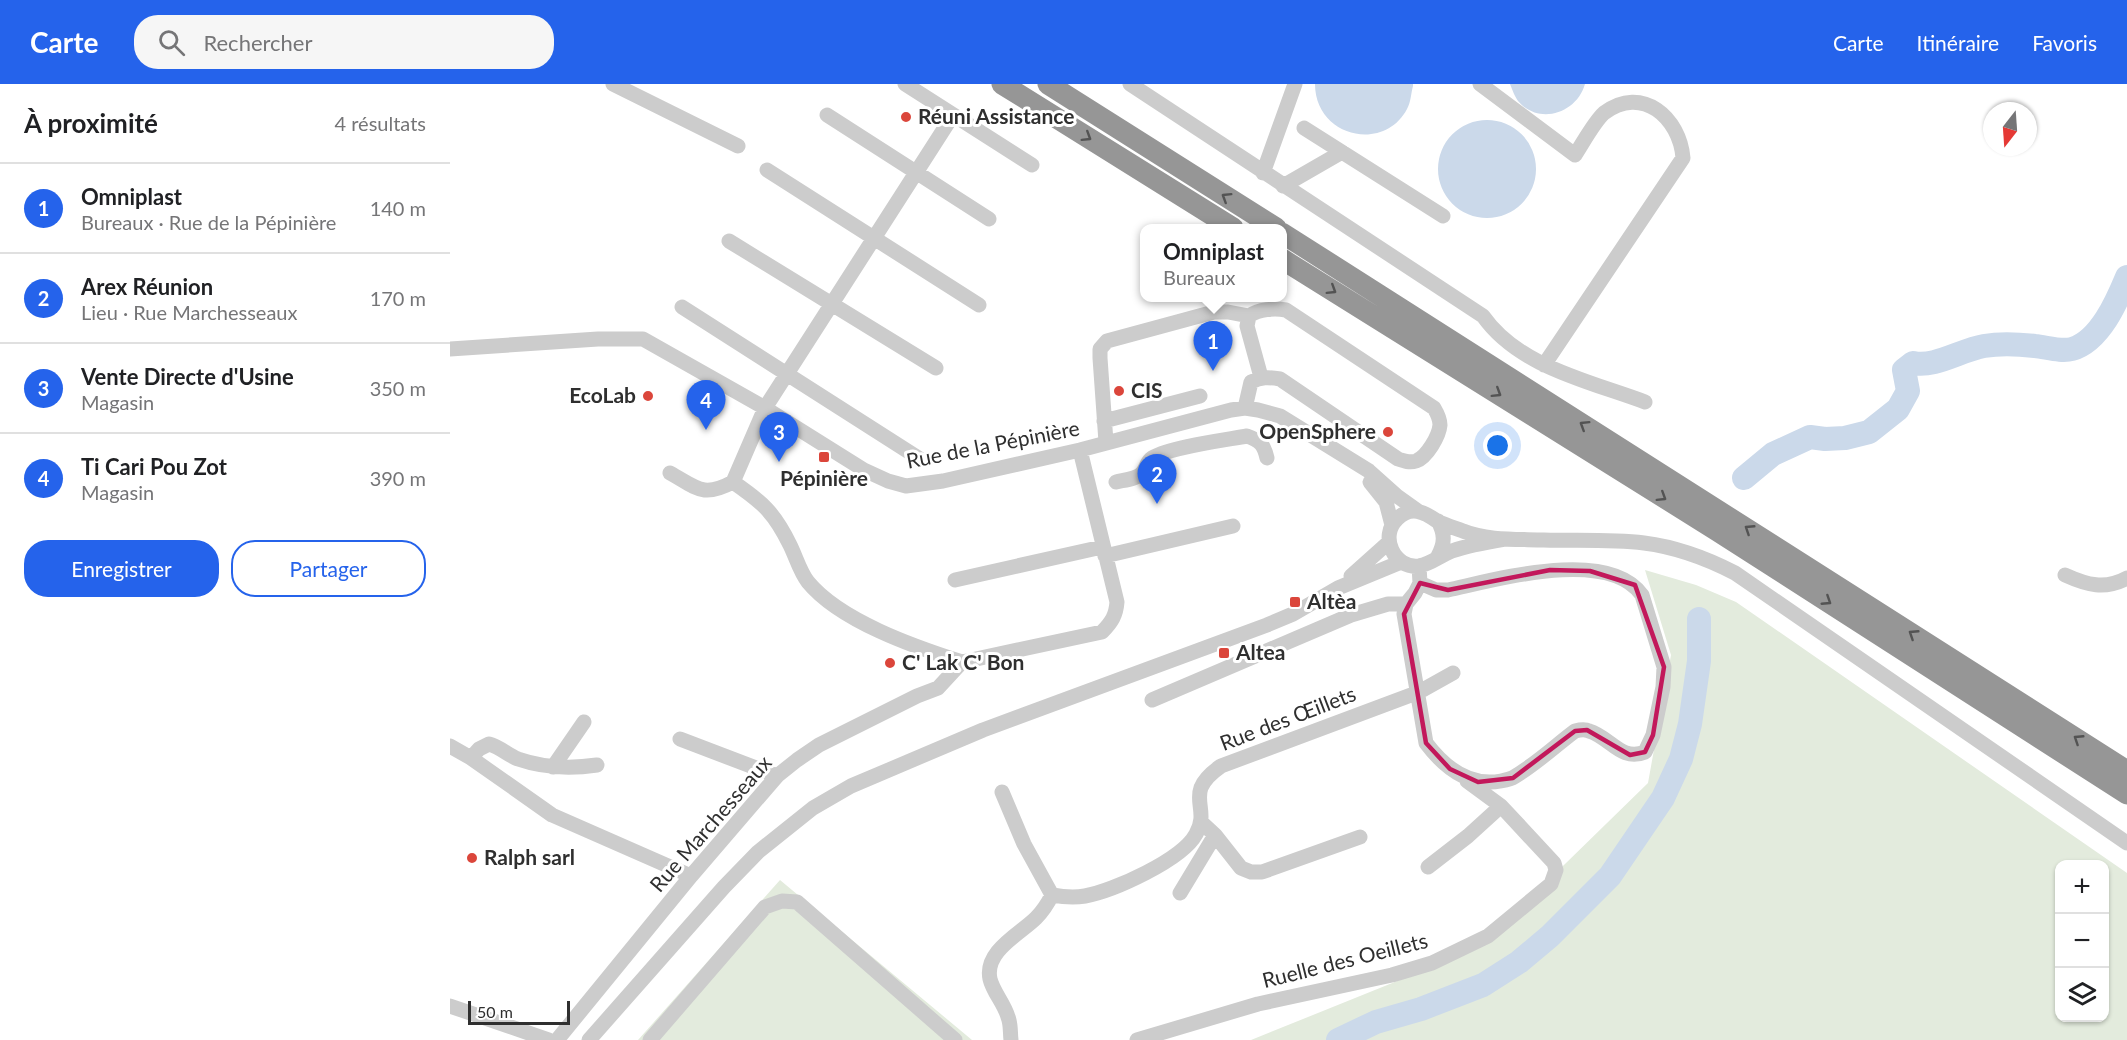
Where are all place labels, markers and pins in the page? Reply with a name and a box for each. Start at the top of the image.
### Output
place label: Réuni Assistance [918,103,1075,128]
marker: Réuni Assistance [899,110,913,124]
pin: 1 [1194,322,1233,371]
place label: CIS [1131,377,1163,402]
pin: 4 [686,380,726,430]
place label: EcoLab [569,382,636,407]
marker: CIS [1112,384,1126,398]
marker: EcoLab [641,389,655,403]
pin: 3 [760,412,798,462]
place label: OpenSphere [1259,418,1376,443]
marker: OpenSphere [1381,425,1395,439]
marker: Pépinière [817,450,831,464]
pin: 2 [1138,454,1176,504]
place label: Pépinière [780,465,868,490]
place label: Altèa [1306,588,1356,613]
marker: Altèa [1288,595,1302,609]
place label: Altea [1235,639,1285,664]
marker: Altea [1217,646,1231,660]
place label: C' Lak C' Bon [902,649,1024,674]
marker: C' Lak C' Bon [883,656,897,670]
place label: Ralph sarl [484,844,575,869]
marker: Ralph sarl [465,851,479,865]

